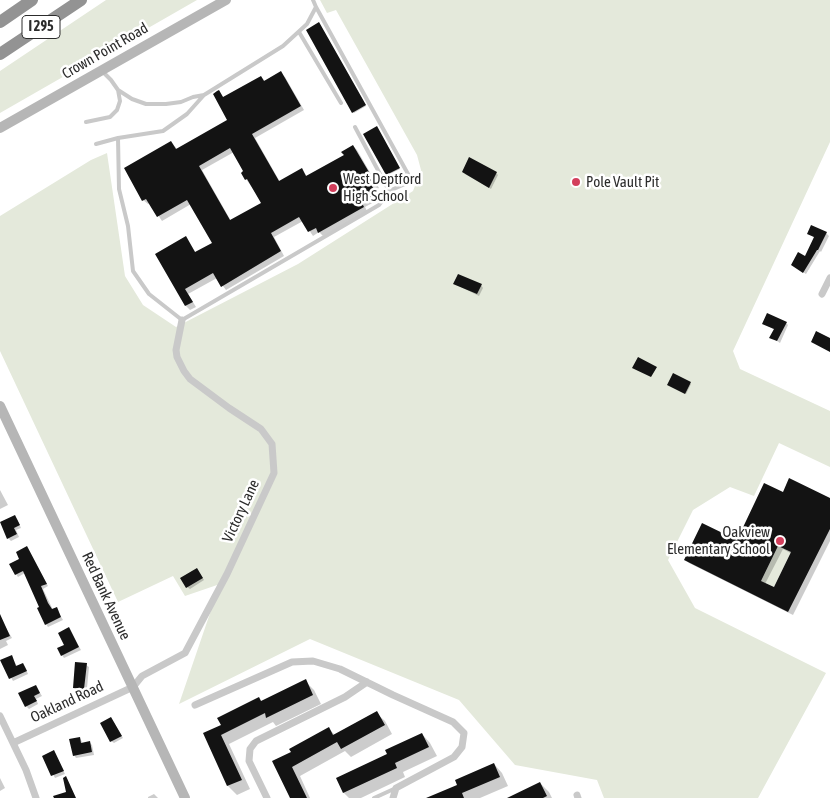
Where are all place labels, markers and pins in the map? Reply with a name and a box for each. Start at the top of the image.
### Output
place label: West Deptford High School [343,170,421,205]
place label: Pole Vault Pit [586,173,659,191]
marker: Pole Vault Pit [570,176,582,188]
marker: West Deptford High School [327,182,339,194]
place label: Oakview Elementary School [667,523,770,558]
marker: Oakview Elementary School [774,535,786,547]

